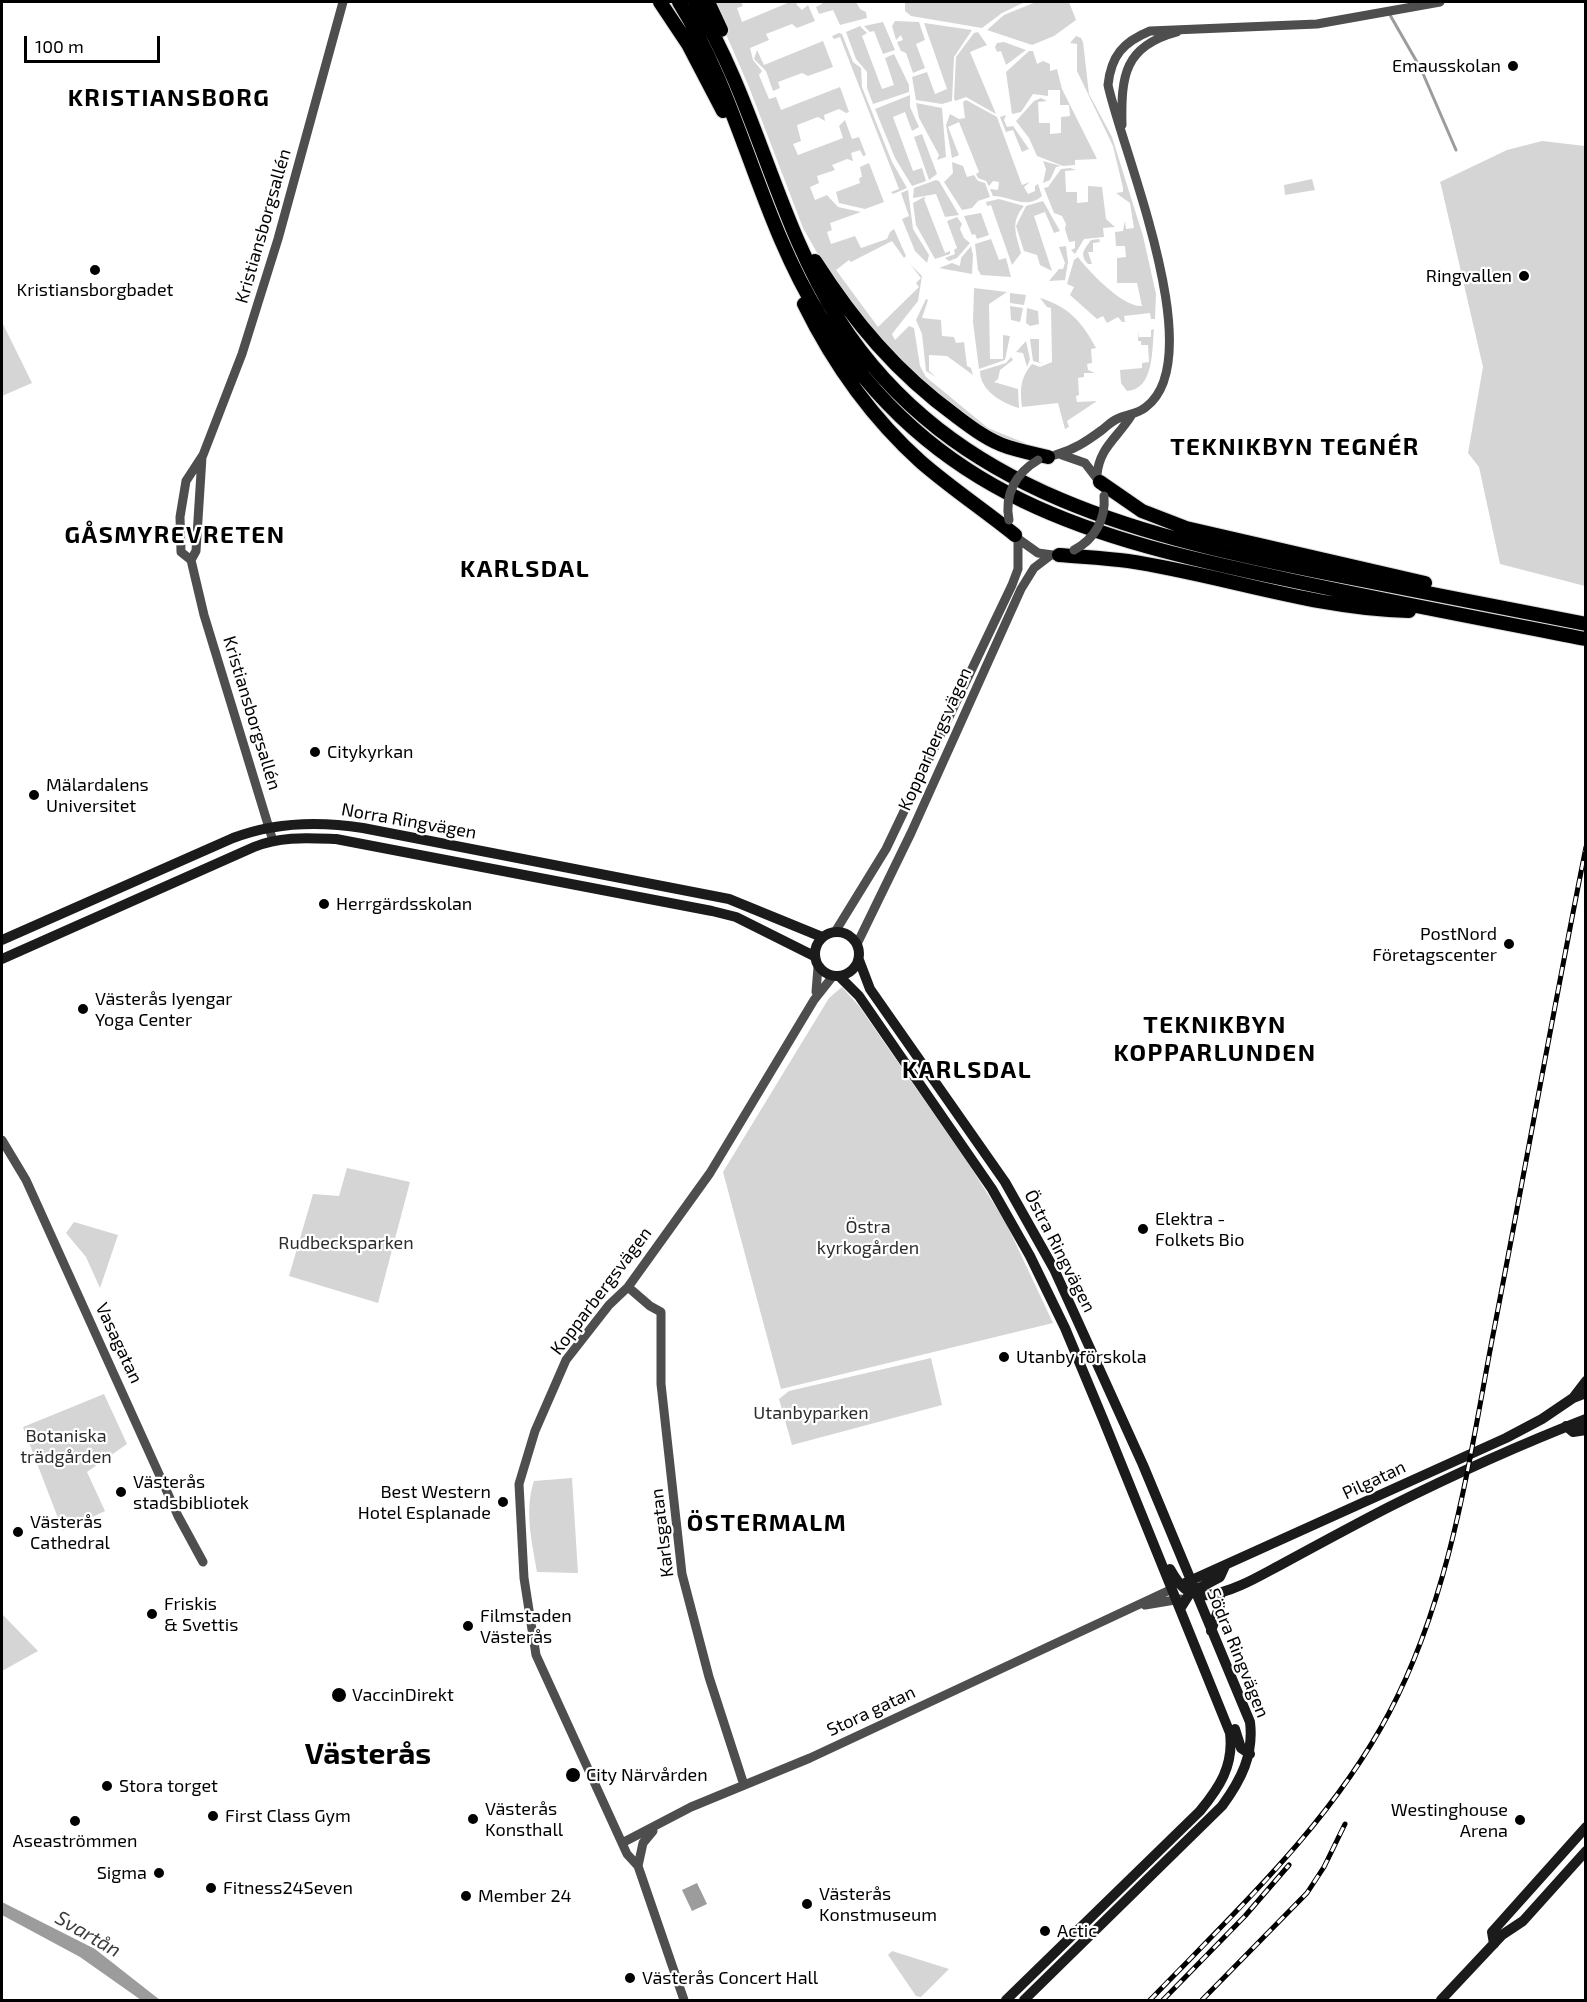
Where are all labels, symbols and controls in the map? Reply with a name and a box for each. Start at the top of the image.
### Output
scale bar [27,24,164,62]
text: 100 m [35,35,84,57]
place label: Emausskolan [1392,55,1501,77]
marker: Emausskolan [1506,59,1520,73]
district label: KRISTIANSBORG [68,84,270,112]
street label: Kristiansborgsallén [231,146,295,306]
marker: Kristiansborgbadet [88,263,102,277]
place label: Ringvallen [1426,265,1512,287]
marker: Ringvallen [1517,269,1531,283]
place label: Kristiansborgbadet [17,279,173,301]
district label: TEKNIKBYN TEGNÉR [1170,433,1420,461]
district label: GÅSMYREVRETEN [64,521,286,549]
district label: KARLSDAL [460,555,590,583]
street label: Kristiansborgsallén [218,633,286,793]
street label: Kopparbergsvägen [894,664,976,814]
place label: Citykyrkan [327,741,414,763]
marker: Citykyrkan [308,745,322,759]
place label: Mälardalens Universitet [46,774,149,816]
marker: Mälardalens Universitet [27,788,41,802]
street label: Norra Ringvägen [340,798,478,844]
place label: Herrgärdsskolan [336,893,472,915]
marker: Herrgärdsskolan [317,897,331,911]
place label: PostNord Företagscenter [1372,923,1497,966]
marker: PostNord Företagscenter [1502,937,1516,951]
place label: Västerås Iyengar Yoga Center [95,988,233,1030]
marker: Västerås Iyengar Yoga Center [76,1002,90,1016]
district label: TEKNIKBYN KOPPARLUNDEN [1113,1011,1317,1067]
district label: KARLSDAL [902,1056,1032,1084]
street label: Östra Ringvägen [1020,1186,1100,1316]
place label: Elektra - Folkets Bio [1155,1208,1244,1250]
park label: Östra kyrkogården [817,1216,919,1258]
marker: Elektra - Folkets Bio [1136,1222,1150,1236]
street label: Kopparbergsvägen [546,1223,656,1359]
park label: Rudbecksparken [278,1232,414,1254]
street label: Vasagatan [91,1299,147,1387]
place label: Utanby förskola [1016,1346,1147,1368]
marker: Utanby förskola [997,1350,1011,1364]
park label: Utanbyparken [753,1402,869,1424]
park label: Botaniska trädgården [20,1425,112,1468]
street label: Pilgatan [1339,1456,1409,1504]
place label: Västerås stadsbibliotek [133,1471,249,1514]
place label: Best Western Hotel Esplanade [358,1481,491,1524]
marker: Västerås stadsbibliotek [114,1485,128,1499]
street label: Karlsgatan [646,1487,678,1579]
marker: Best Western Hotel Esplanade [496,1495,510,1509]
district label: ÖSTERMALM [687,1509,847,1537]
place label: Västerås Cathedral [30,1511,110,1553]
marker: Västerås Cathedral [11,1525,25,1539]
street label: Södra Ringvägen [1202,1585,1274,1721]
place label: Friskis & Svettis [164,1593,238,1636]
place label: Filmstaden Västerås [480,1605,572,1648]
marker: Friskis & Svettis [145,1607,159,1621]
marker: Filmstaden Västerås [461,1619,475,1633]
street label: Stora gatan [823,1681,919,1741]
place label: VaccinDirekt [352,1684,454,1706]
marker: VaccinDirekt [330,1686,348,1704]
district label: Västerås [305,1736,431,1772]
place label: City Närvården [586,1764,708,1786]
marker: City Närvården [564,1766,582,1784]
place label: Stora torget [119,1775,218,1797]
marker: Stora torget [100,1779,114,1793]
place label: Västerås Konsthall [485,1798,563,1840]
place label: Westinghouse Arena [1391,1799,1508,1842]
place label: First Class Gym [225,1805,351,1827]
marker: First Class Gym [206,1809,220,1823]
marker: Västerås Konsthall [466,1812,480,1826]
marker: Westinghouse Arena [1513,1813,1527,1827]
marker: Aseaströmmen [68,1814,82,1828]
place label: Aseaströmmen [13,1830,137,1852]
place label: Sigma [97,1862,147,1884]
marker: Sigma [152,1866,166,1880]
place label: Fitness24Seven [223,1877,353,1899]
marker: Fitness24Seven [204,1881,218,1895]
place label: Västerås Konstmuseum [819,1883,937,1926]
place label: Member 24 [478,1885,572,1907]
marker: Member 24 [459,1889,473,1903]
marker: Västerås Konstmuseum [800,1897,814,1911]
water label: Svartån [51,1906,125,1962]
place label: Actic [1057,1920,1097,1942]
marker: Actic [1038,1924,1052,1938]
place label: Västerås Concert Hall [642,1967,818,1989]
marker: Västerås Concert Hall [623,1971,637,1985]

